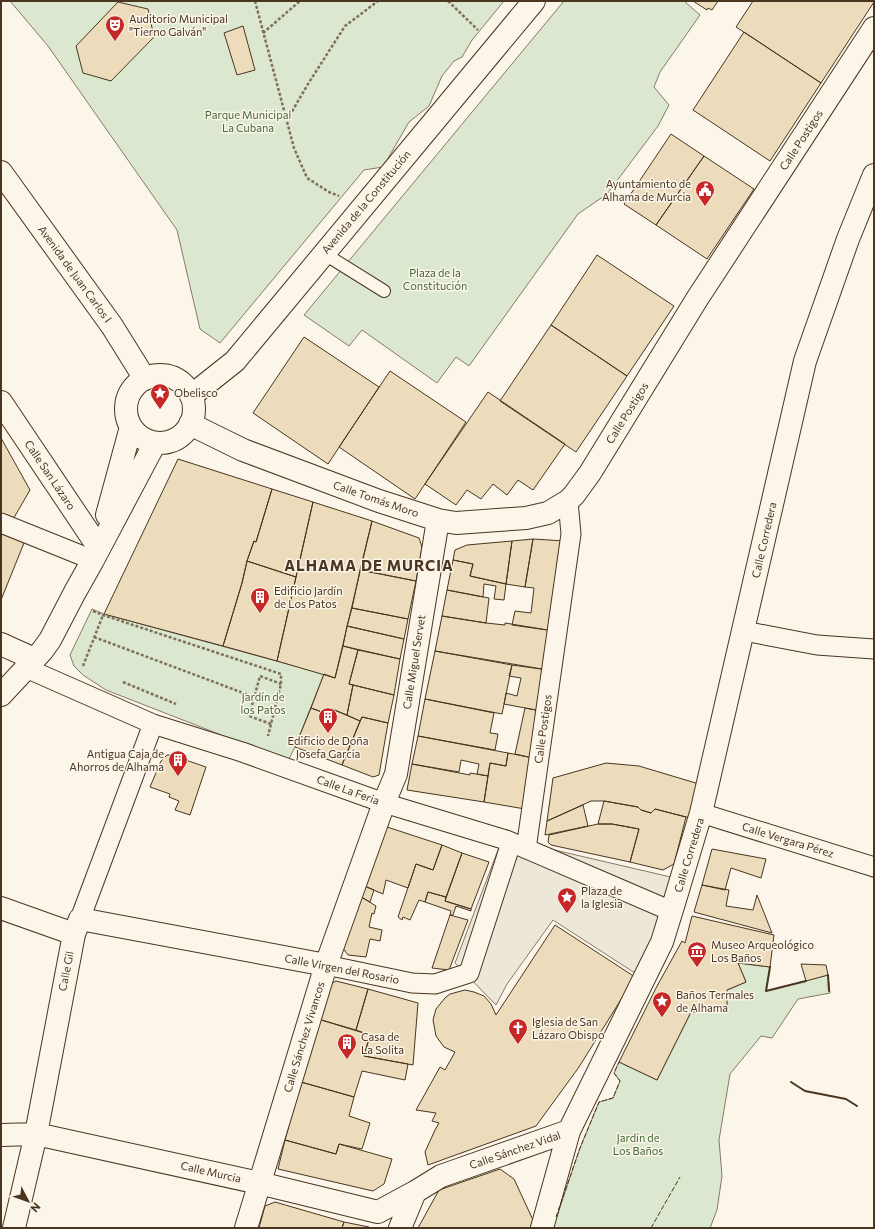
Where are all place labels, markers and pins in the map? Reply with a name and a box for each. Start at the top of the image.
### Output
place label: Auditorio Municipal "Tierno Galván" [129,12,228,38]
theatre icon: Auditorio Municipal "Tierno Galván" [104,14,126,42]
place label: Ayuntamiento de Alhama de Murcia [602,177,691,203]
public building icon: Ayuntamiento de Alhama de Murcia [694,179,716,207]
place icon: Obelisco [149,382,171,410]
place label: Obelisco [174,386,218,399]
place label: Edificio Jardín de Los Patos [274,584,342,610]
building icon: Edificio Jardín de Los Patos [249,586,271,614]
building icon: Edificio de Doña Josefa García [317,706,339,734]
place label: Edificio de Doña Josefa García [288,734,368,761]
place label: Antigua Caja de Ahorros de Alhama [69,747,164,773]
building icon: Antigua Caja de Ahorros de Alhama [167,749,189,777]
place label: Plaza de la Iglesia [581,884,623,910]
place icon: Plaza de la Iglesia [556,886,578,914]
place label: Museo Arqueológico Los Baños [711,938,814,964]
museum icon: Museo Arqueológico Los Baños [686,940,708,968]
place label: Baños Termales de Alhama [676,988,754,1014]
place icon: Baños Termales de Alhama [651,990,673,1018]
place label: Iglesia de San Lázaro Obispo [532,1015,605,1041]
church icon: Iglesia de San Lázaro Obispo [507,1017,529,1045]
place label: Casa de La Solita [361,1030,404,1056]
building icon: Casa de La Solita [336,1032,358,1060]

